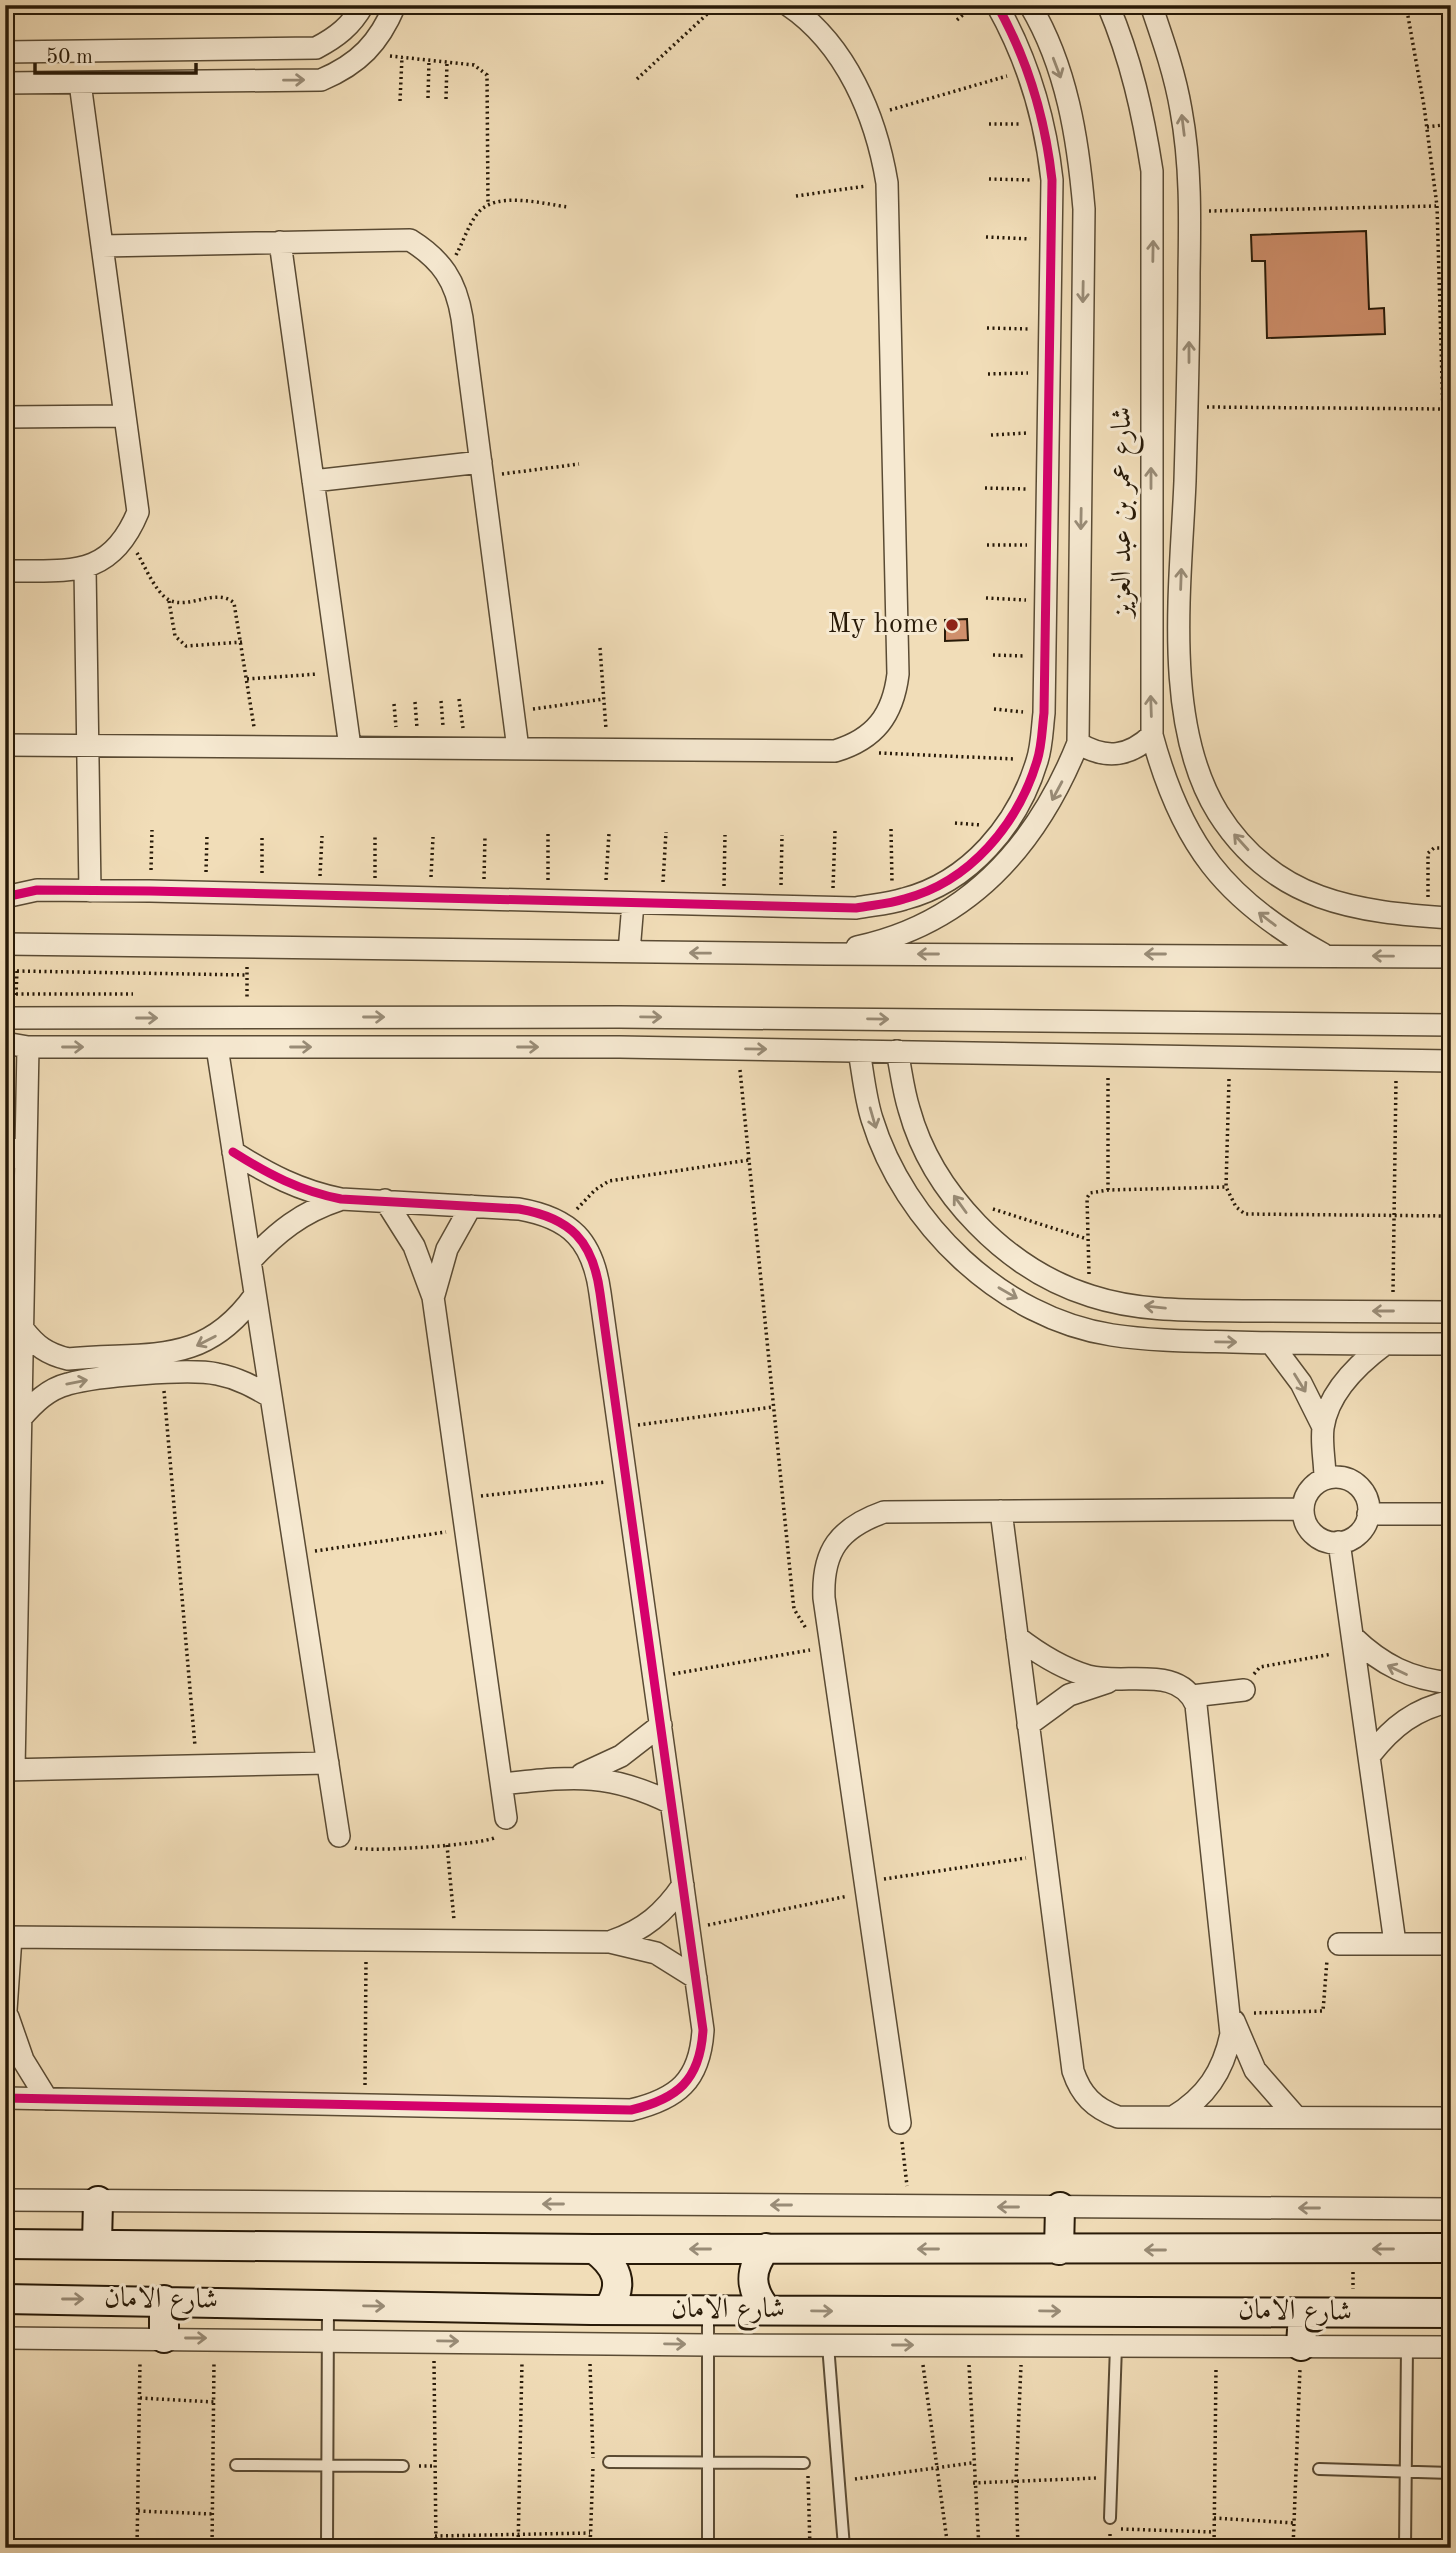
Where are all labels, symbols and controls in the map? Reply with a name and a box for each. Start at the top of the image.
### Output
scale bar [35,32,196,76]
text: 50 m [46,47,93,68]
one-way arrow [1052,56,1065,78]
one-way arrow [282,74,305,87]
one-way arrow [1177,114,1190,137]
one-way arrow [1146,239,1160,262]
one-way arrow [1076,280,1090,303]
one-way arrow [1182,341,1195,364]
street label: شارع عمر بن عبد العزيز [1109,407,1144,620]
one-way arrow [1144,467,1158,490]
one-way arrow [1074,508,1088,531]
one-way arrow [1175,568,1188,591]
place label: My home [828,611,938,639]
marker: My home [944,617,960,633]
one-way arrow [1145,694,1158,717]
one-way arrow [1050,781,1064,801]
one-way arrow [1233,833,1249,851]
one-way arrow [1258,912,1277,927]
one-way arrow [689,946,712,960]
one-way arrow [916,947,939,961]
one-way arrow [1144,947,1167,961]
one-way arrow [1371,949,1394,963]
one-way arrow [363,1010,386,1024]
one-way arrow [639,1010,662,1024]
one-way arrow [135,1011,158,1025]
one-way arrow [867,1012,890,1026]
one-way arrow [61,1040,84,1054]
one-way arrow [289,1040,312,1054]
one-way arrow [516,1040,539,1054]
one-way arrow [744,1042,767,1056]
one-way arrow [867,1106,880,1128]
one-way arrow [953,1195,967,1214]
one-way arrow [997,1286,1017,1300]
one-way arrow [1144,1301,1167,1314]
one-way arrow [1371,1305,1394,1318]
one-way arrow [196,1334,217,1348]
one-way arrow [1215,1335,1238,1348]
one-way arrow [1293,1373,1308,1392]
one-way arrow [65,1375,88,1389]
one-way arrow [1387,1663,1408,1676]
one-way arrow [542,2197,565,2211]
one-way arrow [769,2198,792,2212]
one-way arrow [997,2200,1020,2213]
one-way arrow [1298,2201,1321,2215]
one-way arrow [689,2242,712,2256]
one-way arrow [916,2242,939,2256]
one-way arrow [1371,2242,1394,2256]
one-way arrow [1144,2243,1167,2257]
street label: شارع الامان [104,2285,218,2322]
one-way arrow [62,2292,85,2306]
street label: شارع الامان [671,2296,785,2331]
street label: شارع الامان [1238,2297,1352,2334]
one-way arrow [363,2299,386,2313]
one-way arrow [1038,2304,1061,2318]
one-way arrow [811,2305,834,2318]
one-way arrow [184,2331,207,2345]
one-way arrow [436,2334,459,2348]
one-way arrow [664,2337,687,2351]
one-way arrow [891,2338,914,2352]

